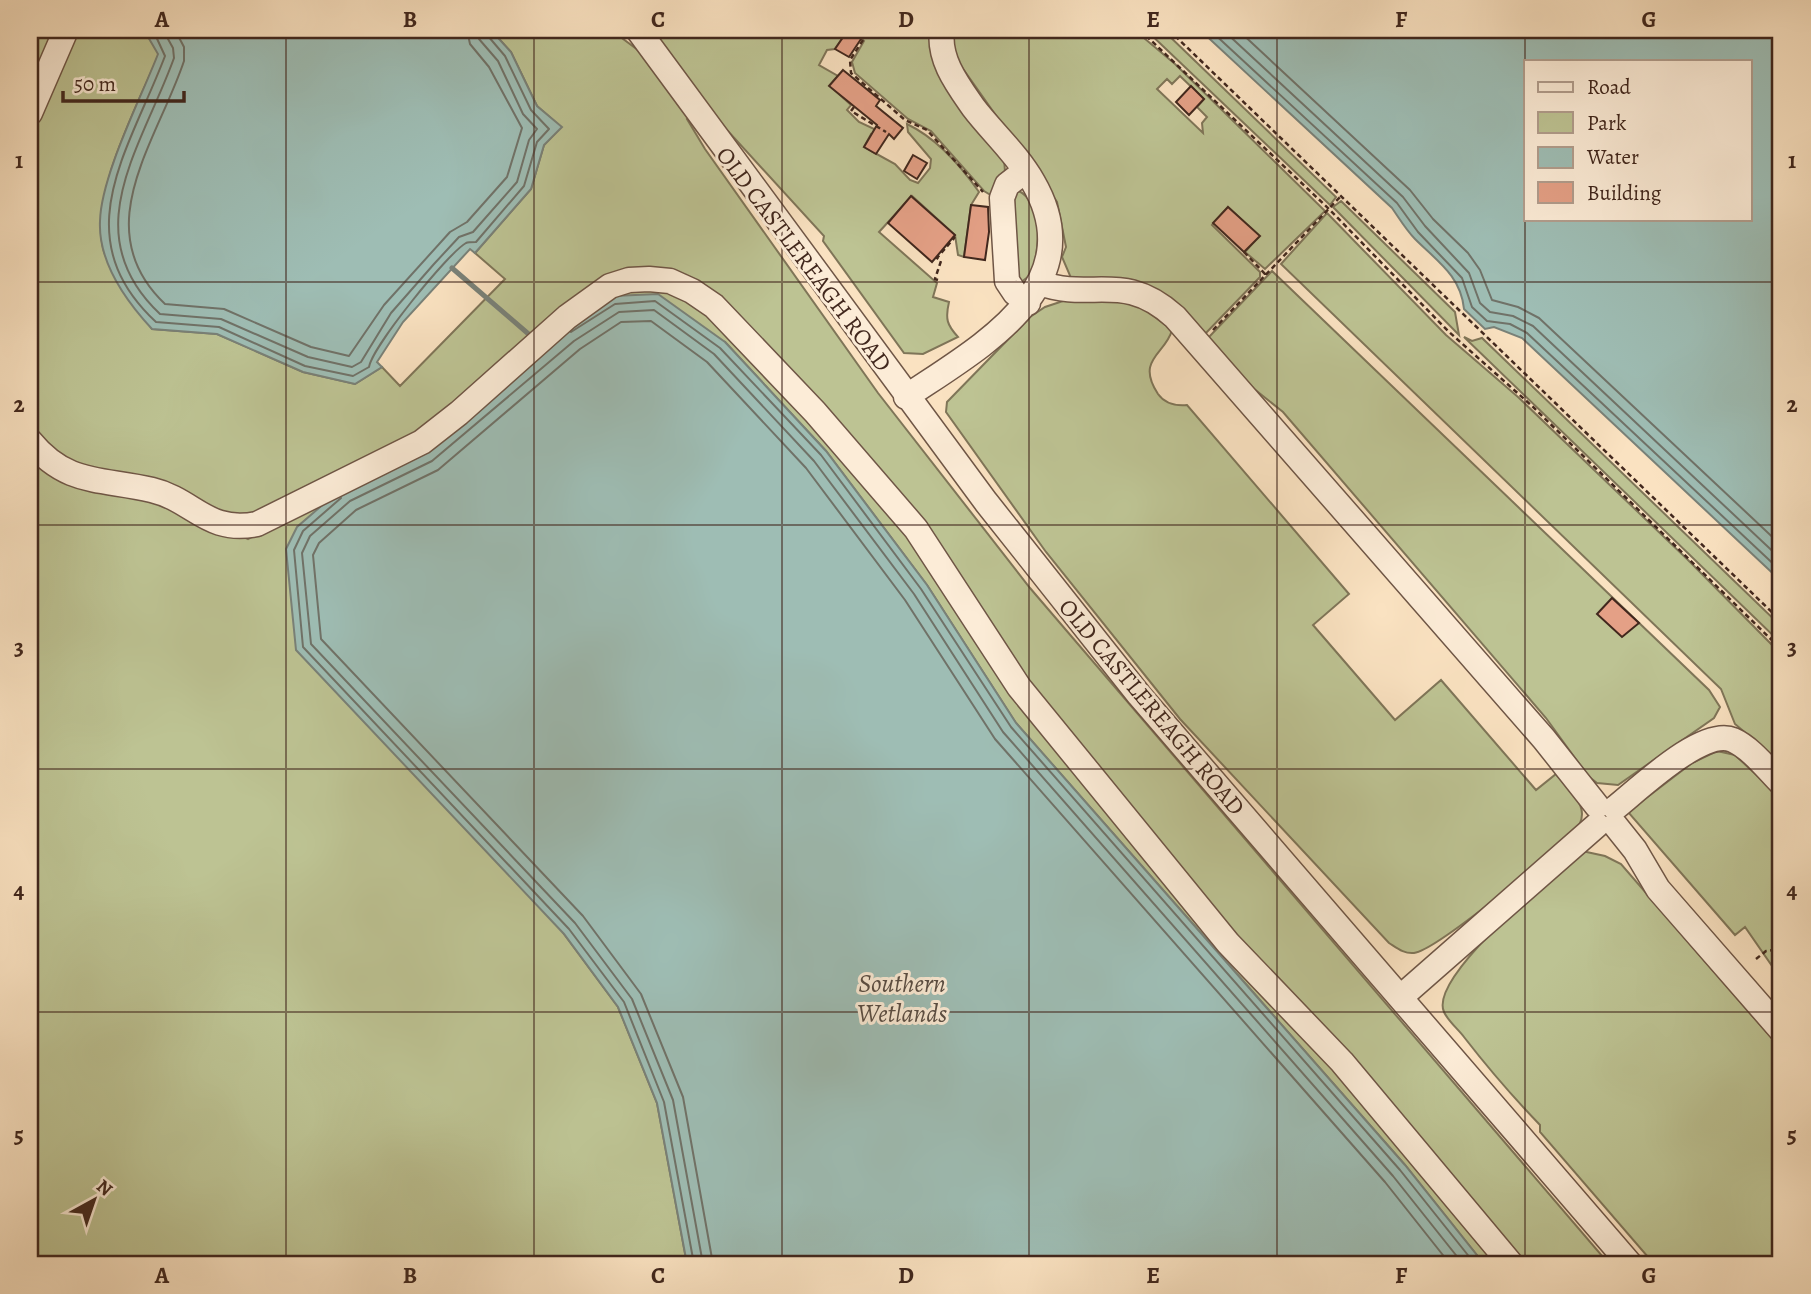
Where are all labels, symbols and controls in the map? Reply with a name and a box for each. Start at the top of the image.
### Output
text: A [154,4,170,35]
text: B [403,4,417,35]
text: C [651,4,665,35]
text: D [898,4,914,35]
text: E [1146,4,1160,35]
text: F [1395,4,1408,35]
text: G [1641,4,1657,35]
scale bar [63,60,184,104]
legend [1524,60,1752,220]
text: 50 m [74,70,116,98]
text: Road [1587,73,1631,101]
text: Park [1587,109,1627,137]
street label: OLD CASTLEREAGH ROAD [709,140,899,378]
text: Water [1586,143,1639,171]
text: 1 [15,145,23,176]
text: 1 [1788,145,1796,176]
text: Building [1587,179,1662,207]
text: 2 [13,389,25,420]
text: 2 [1786,389,1798,420]
street label: OLD CASTLEREAGH ROAD [1052,592,1252,822]
text: 3 [14,632,24,663]
text: 3 [1787,632,1797,663]
text: 4 [14,875,25,906]
text: 4 [1787,875,1798,906]
water label: Southern Wetlands [857,966,947,1031]
text: 5 [14,1119,24,1150]
text: 5 [1787,1119,1797,1150]
north arrow [60,1164,130,1234]
text: N [91,1173,118,1202]
text: A [154,1260,170,1291]
text: B [403,1260,417,1291]
text: C [651,1260,665,1291]
text: D [898,1260,914,1291]
text: E [1146,1260,1160,1291]
text: F [1395,1260,1408,1291]
text: G [1641,1260,1657,1291]

